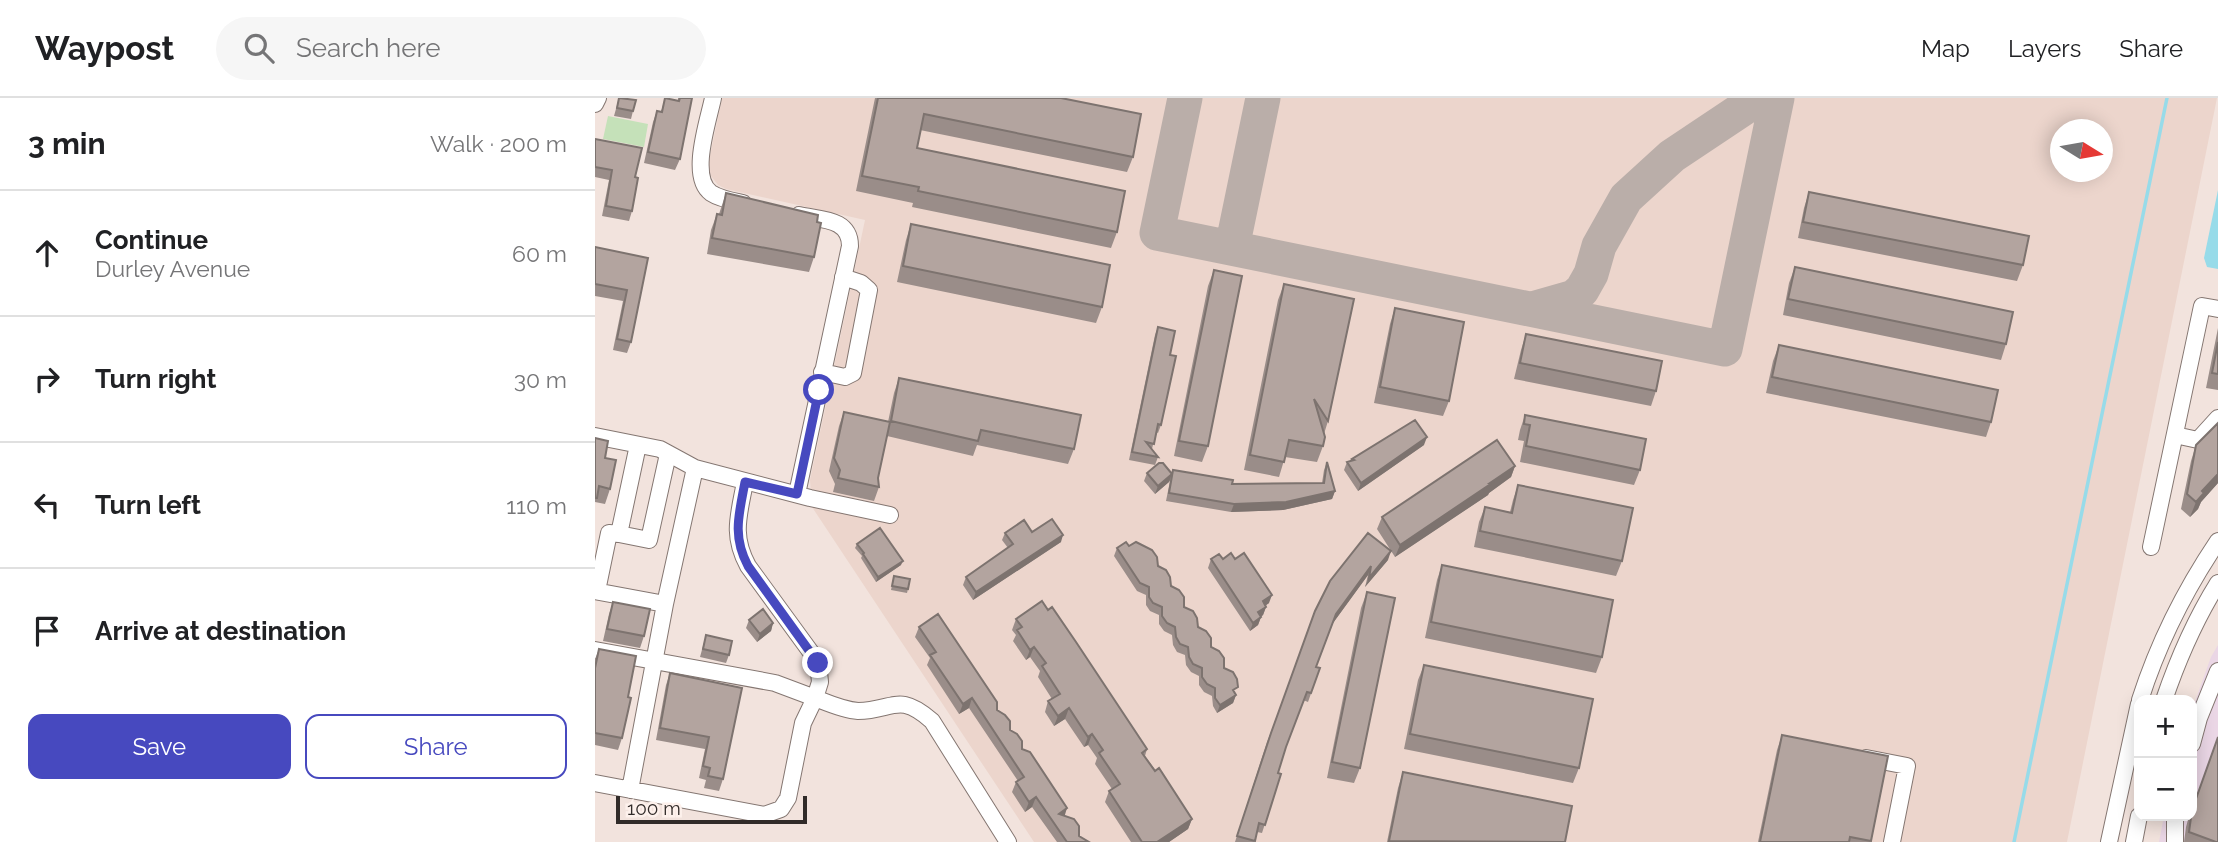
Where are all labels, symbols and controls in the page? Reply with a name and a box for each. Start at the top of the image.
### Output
search box [216,17,706,80]
text: Waypost [35,29,174,68]
icon: search [240,29,278,67]
text: Search here [296,33,440,63]
text: Map [1921,34,1970,63]
text: Layers [2008,34,2081,63]
text: Share [2119,34,2183,63]
north arrow [2050,119,2113,182]
text: 3 min [28,126,106,161]
text: Walk · 200 m [430,130,567,157]
text: Continue [95,225,208,255]
icon: ahead [28,234,66,272]
text: 60 m [512,240,567,267]
text: Durley Avenue [95,255,250,282]
icon: right [28,360,66,398]
text: Turn right [95,364,216,394]
text: 30 m [514,366,567,393]
route start [803,374,834,405]
icon: left [28,486,66,524]
text: Turn left [95,490,201,520]
text: 110 m [506,492,567,519]
icon: arrive [28,612,66,650]
text: Arrive at destination [95,616,346,646]
route end [802,647,833,678]
map controls [2134,695,2197,821]
button: + [2134,695,2197,758]
button: Save [28,714,291,779]
button: Share [305,714,567,779]
button: − [2134,758,2197,821]
scale bar [616,793,807,825]
text: 100 m [627,797,681,819]

